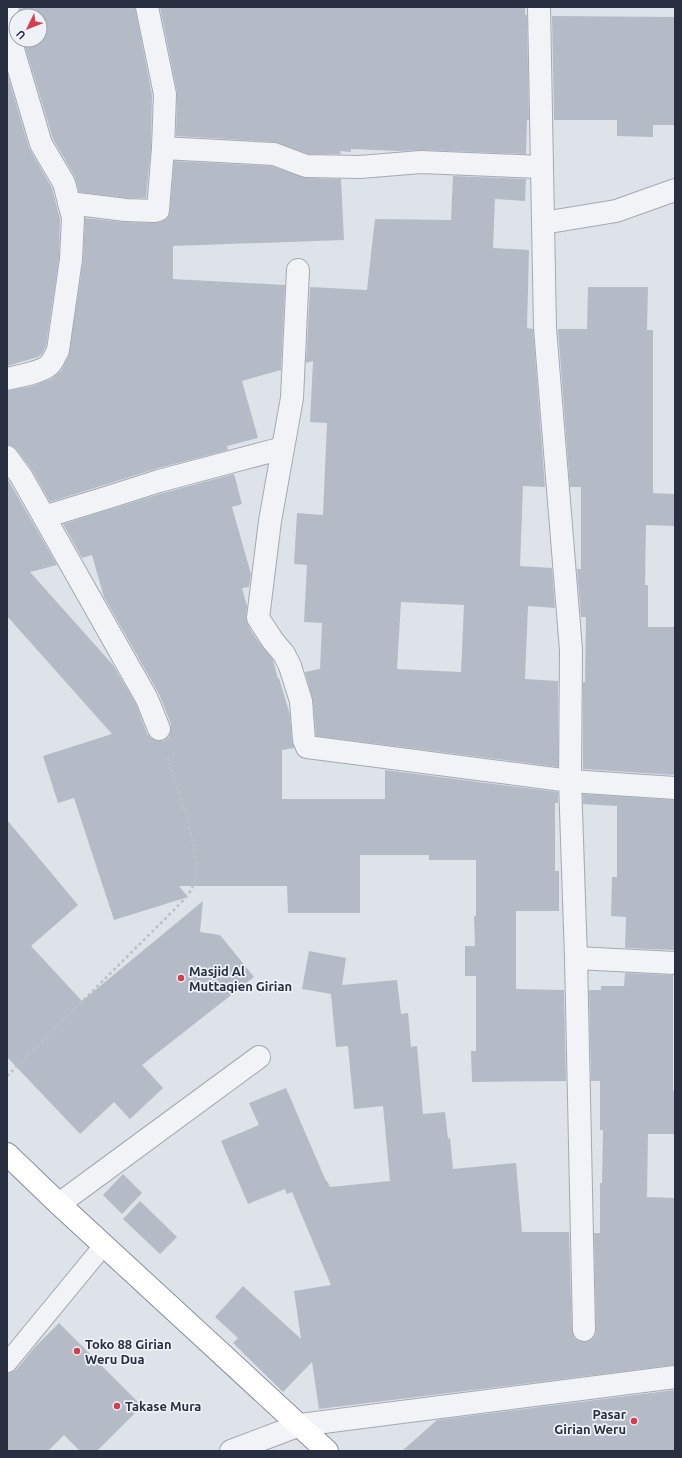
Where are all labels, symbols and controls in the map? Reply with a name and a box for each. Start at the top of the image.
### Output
north arrow [8,8,48,48]
text: U [14,28,28,42]
place label: Masjid Al Muttaqien Girian [189,964,292,993]
marker: Masjid Al Muttaqien Girian [176,973,186,983]
place label: Toko 88 Girian Weru Dua [85,1337,172,1366]
marker: Toko 88 Girian Weru Dua [72,1346,82,1356]
place label: Takase Mura [125,1399,201,1413]
marker: Takase Mura [112,1401,122,1411]
place label: Pasar Girian Weru [554,1407,627,1436]
marker: Pasar Girian Weru [629,1416,639,1426]

